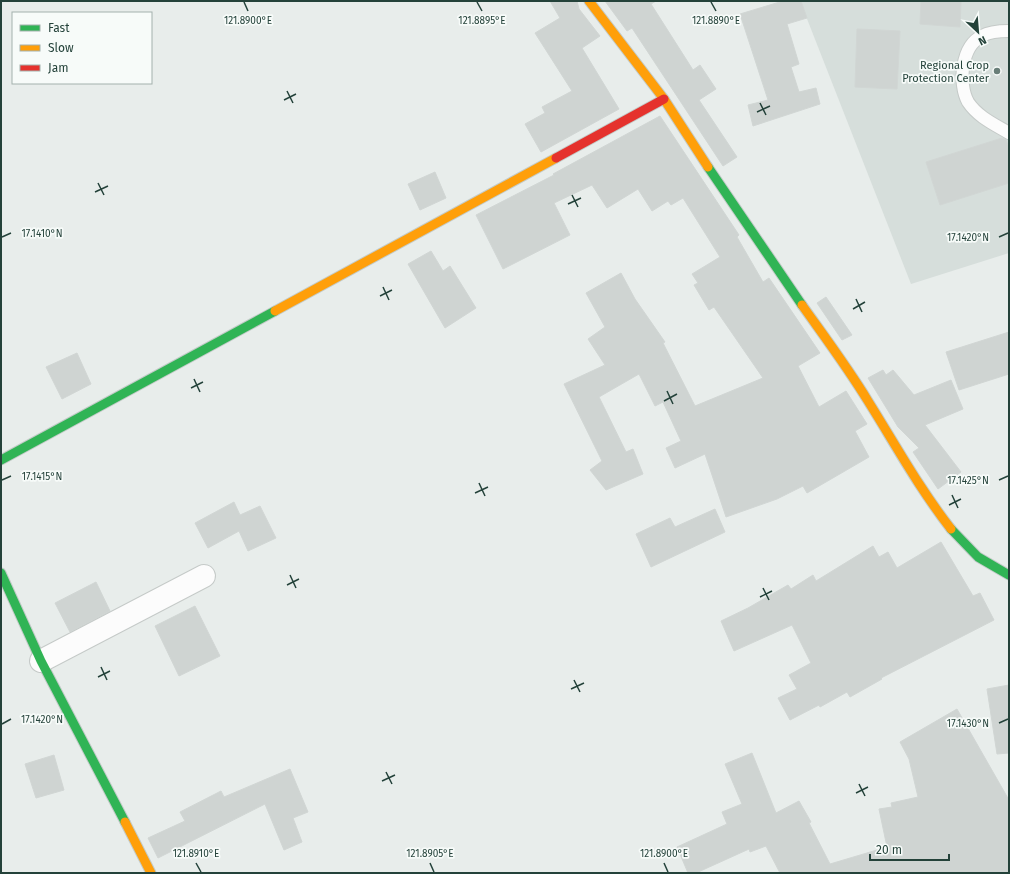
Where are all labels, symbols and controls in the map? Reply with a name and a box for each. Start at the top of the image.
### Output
legend [12,12,152,84]
north arrow [958,12,998,52]
text: 121.8900°E [224,15,272,27]
text: 121.8895°E [458,15,506,27]
text: 121.8890°E [692,15,740,27]
text: Fast [48,21,70,35]
text: N [976,33,988,48]
text: Slow [48,41,74,55]
place label: Regional Crop Protection Center [902,59,990,85]
text: Jam [48,61,68,75]
marker: Regional Crop Protection Center [992,66,1002,76]
text: 17.1410°N [21,228,63,240]
text: 17.1420°N [947,232,989,244]
text: 17.1415°N [22,471,62,483]
text: 17.1425°N [947,475,989,487]
text: 17.1420°N [21,714,63,726]
text: 17.1430°N [947,718,989,730]
scale bar [870,836,949,862]
text: 20 m [876,843,902,857]
text: 121.8910°E [173,848,219,860]
text: 121.8905°E [406,848,454,860]
text: 121.8900°E [640,848,688,860]

